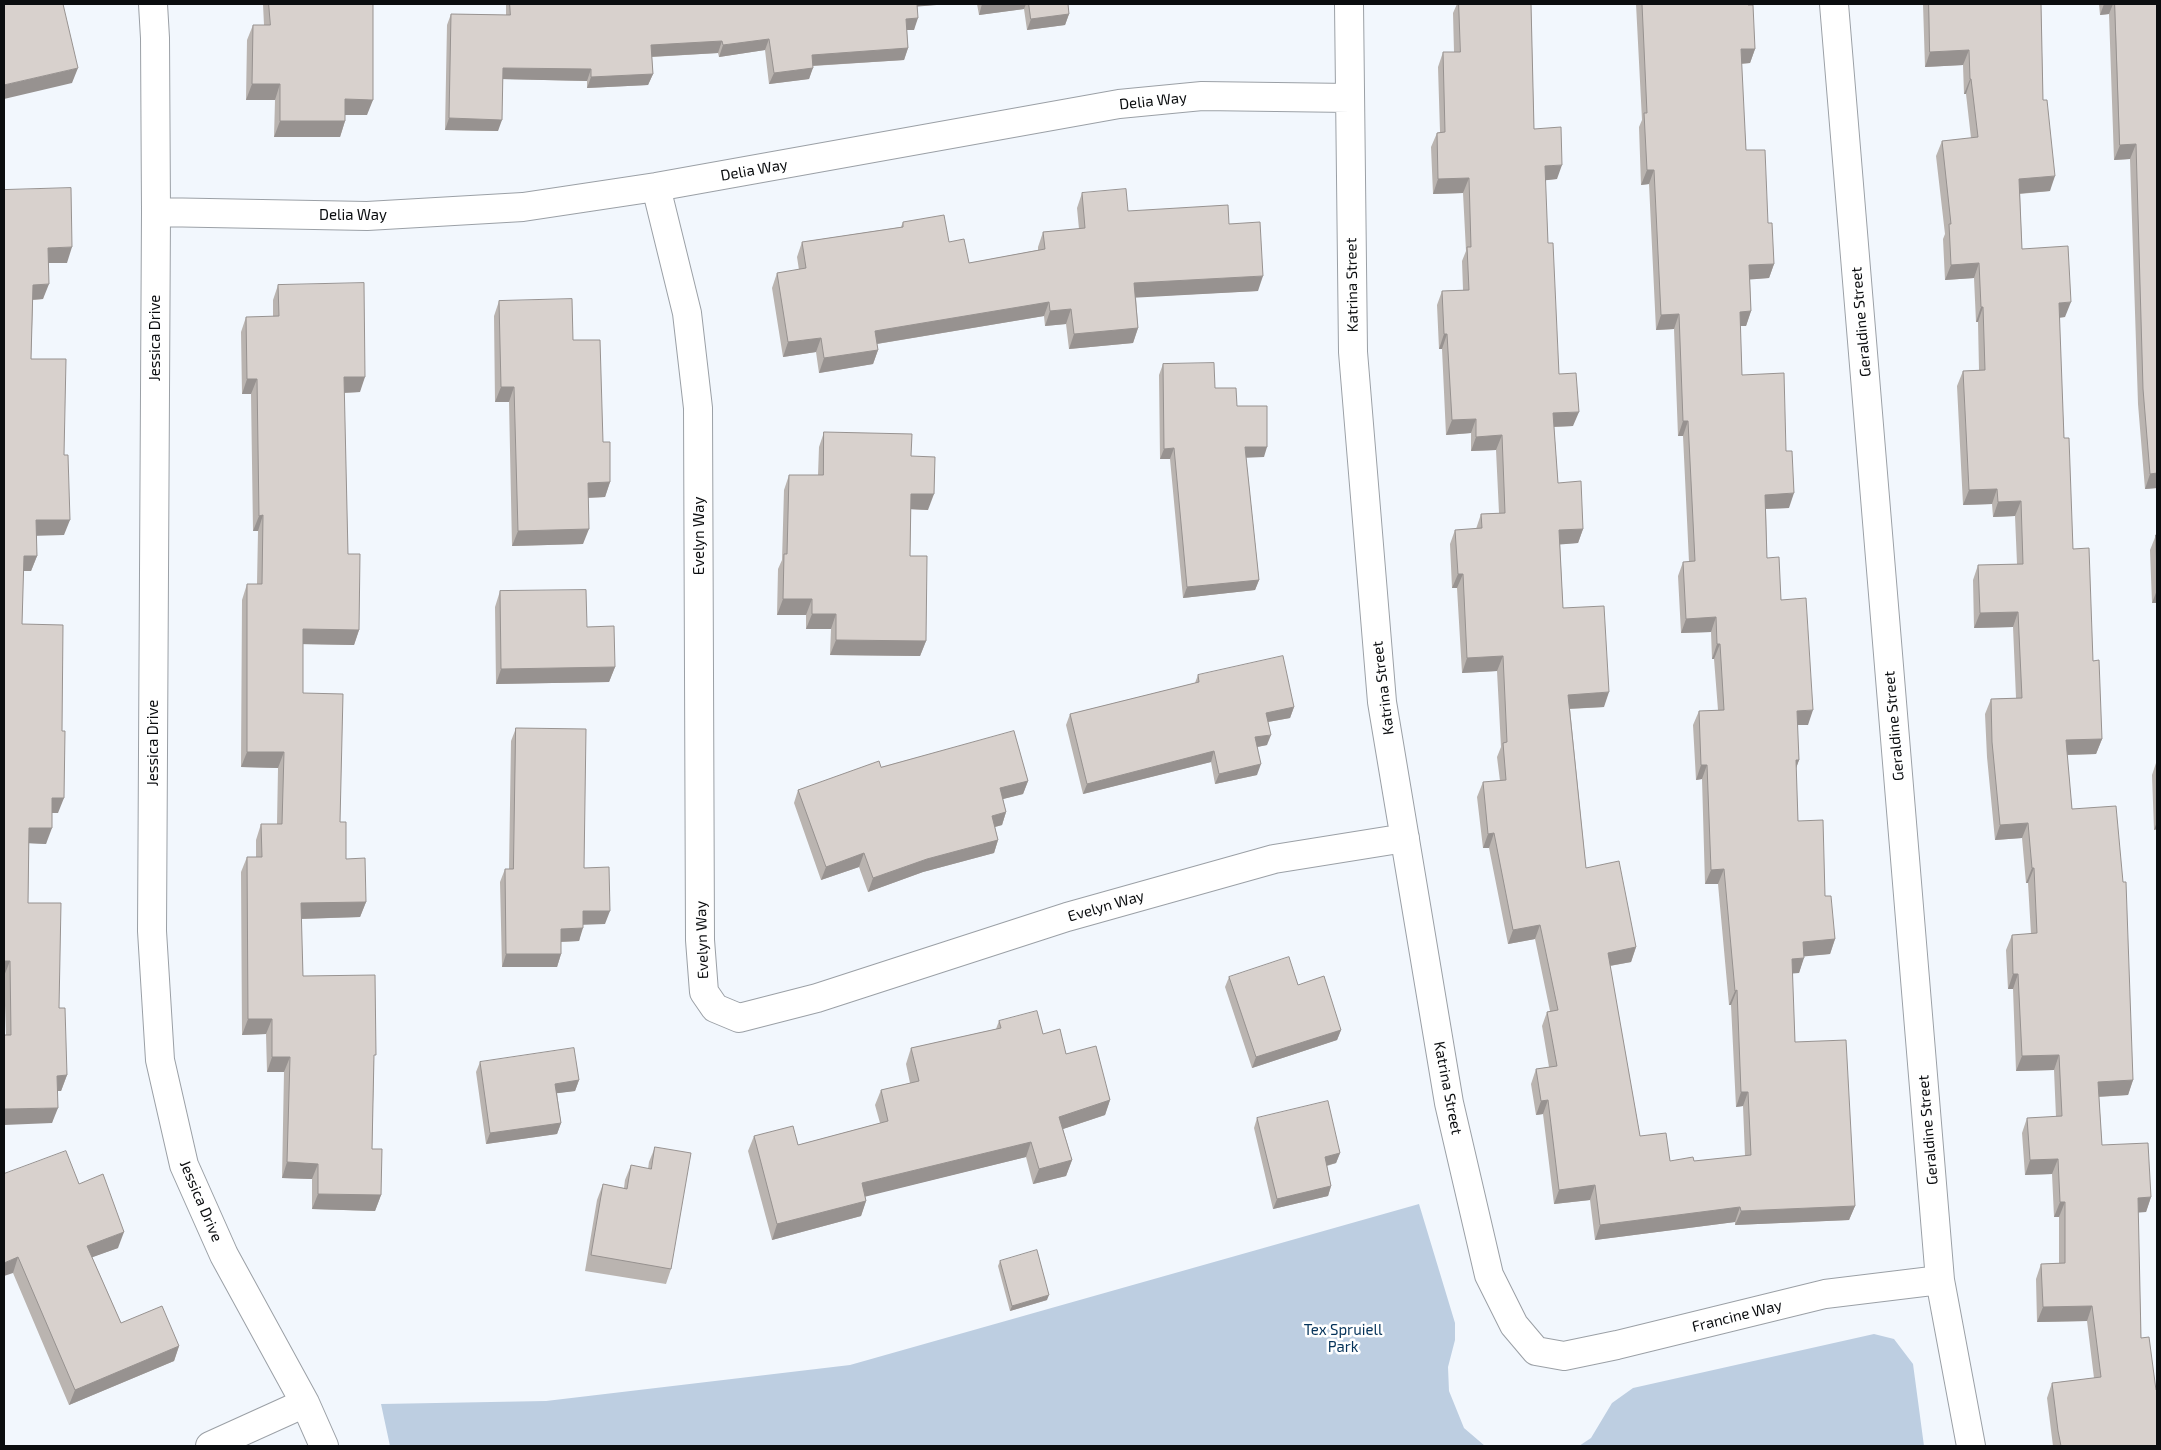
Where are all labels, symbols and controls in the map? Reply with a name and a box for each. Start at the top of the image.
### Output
street label: Delia Way [1118,88,1188,114]
street label: Delia Way [719,155,789,185]
street label: Delia Way [319,206,387,224]
street label: Katrina Street [1342,238,1362,332]
street label: Geraldine Street [1847,266,1875,378]
street label: Jessica Drive [146,295,164,381]
street label: Evelyn Way [690,497,708,575]
street label: Katrina Street [1368,640,1398,736]
street label: Geraldine Street [1880,670,1908,782]
street label: Jessica Drive [144,700,162,786]
street label: Evelyn Way [1066,887,1146,925]
street label: Evelyn Way [692,900,712,980]
street label: Katrina Street [1430,1040,1466,1136]
street label: Geraldine Street [1914,1074,1942,1186]
street label: Jessica Drive [176,1158,226,1244]
street label: Francine Way [1690,1296,1784,1336]
park label: Tex Spruiell Park [1304,1321,1382,1356]

